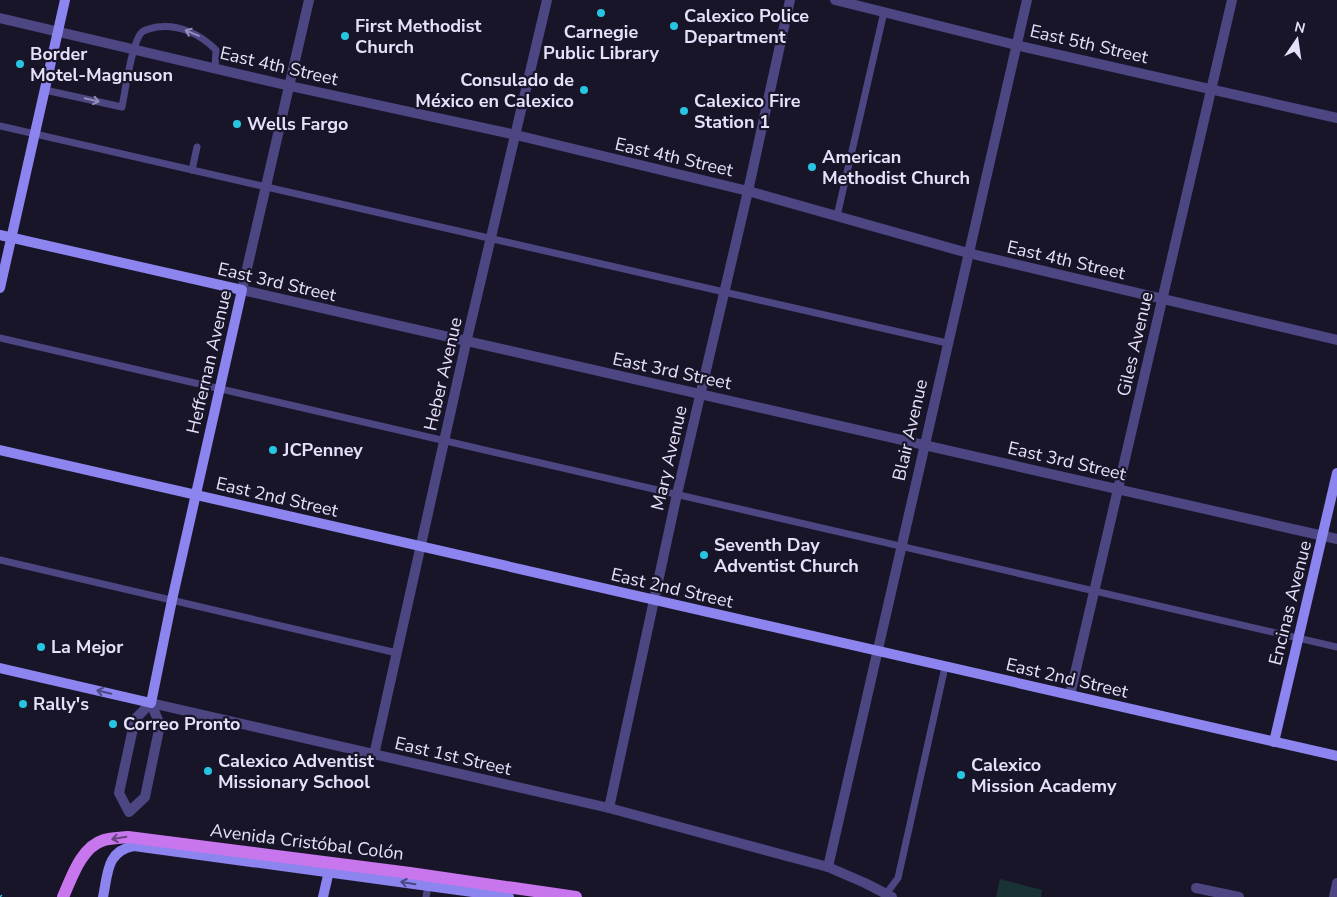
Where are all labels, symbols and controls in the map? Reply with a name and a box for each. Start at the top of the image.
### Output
place label: Calexico Police Department [684,4,809,49]
marker: Carnegie Public Library [595,7,607,19]
place label: First Methodist Church [355,14,481,59]
north arrow [1272,15,1322,65]
text: N [1293,17,1307,38]
street label: East 5th Street [1028,19,1151,69]
place label: Carnegie Public Library [543,20,659,65]
marker: Calexico Police Department [668,20,680,32]
one-way arrow [185,27,200,37]
marker: First Methodist Church [339,30,351,42]
street label: East 4th Street [218,41,341,91]
place label: Border Motel-Magnuson [30,42,173,87]
marker: Border Motel-Magnuson [14,58,26,70]
place label: Consulado de México en Calexico [415,68,574,113]
marker: Consulado de México en Calexico [578,84,590,96]
place label: Calexico Fire Station 1 [694,89,801,134]
one-way arrow [84,96,100,105]
marker: Calexico Fire Station 1 [678,105,690,117]
place label: Wells Fargo [247,112,348,136]
marker: Wells Fargo [231,118,243,130]
street label: East 4th Street [613,132,736,182]
place label: American Methodist Church [822,145,970,190]
marker: American Methodist Church [806,161,818,173]
street label: East 4th Street [1005,235,1128,285]
street label: East 3rd Street [215,257,339,307]
street label: Heffernan Avenue [181,288,237,436]
street label: Giles Avenue [1111,289,1159,399]
street label: Heber Avenue [418,315,468,433]
street label: East 3rd Street [610,347,734,395]
street label: Blair Avenue [887,377,933,483]
street label: Mary Avenue [645,403,693,513]
street label: East 3rd Street [1005,436,1129,486]
place label: JCPenney [282,438,363,462]
marker: JCPenney [267,444,279,456]
street label: East 2nd Street [214,471,341,523]
place label: Seventh Day Adventist Church [714,533,859,578]
street label: Encinas Avenue [1263,538,1317,668]
marker: Seventh Day Adventist Church [698,549,710,561]
street label: East 2nd Street [609,562,736,614]
place label: La Mejor [51,635,123,659]
marker: La Mejor [35,641,47,653]
street label: East 2nd Street [1004,652,1131,704]
one-way arrow [96,687,112,696]
place label: Rally's [33,692,89,716]
marker: Rally's [17,698,29,710]
place label: Correo Pronto [123,712,240,736]
marker: Correo Pronto [107,718,119,730]
street label: East 1st Street [392,731,514,781]
place label: Calexico Adventist Missionary School [218,749,374,794]
place label: Calexico Mission Academy [971,753,1117,798]
marker: Calexico Adventist Missionary School [202,765,214,777]
marker: Calexico Mission Academy [955,769,967,781]
street label: Avenida Cristóbal Colón [209,818,405,866]
one-way arrow [111,833,127,843]
one-way arrow [401,878,417,888]

